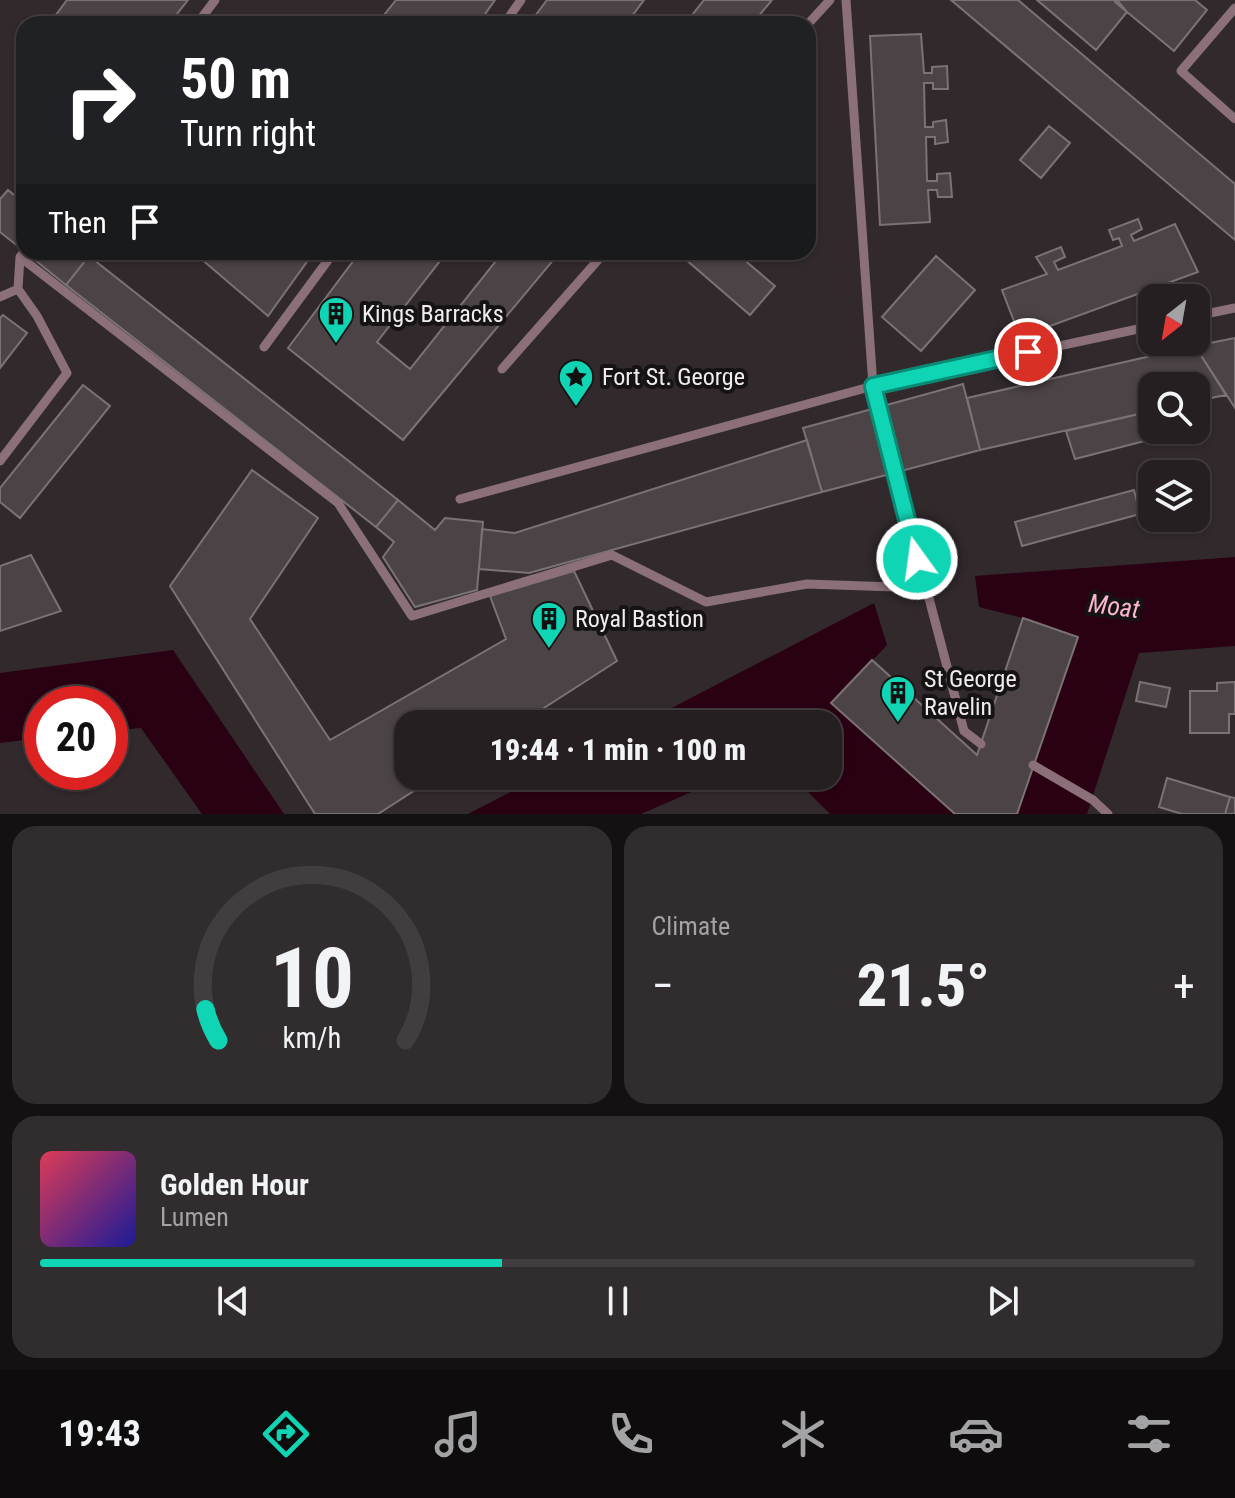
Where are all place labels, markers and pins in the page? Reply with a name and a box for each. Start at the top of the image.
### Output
building icon: Kings Barracks [317,295,355,345]
place label: Kings Barracks [362,300,504,328]
pin [994,318,1062,386]
place icon: Fort St. George [557,358,595,408]
place label: Fort St. George [602,363,745,391]
building icon: Royal Bastion [530,600,568,650]
place label: Royal Bastion [575,605,704,633]
place label: St George Ravelin [924,665,1017,721]
building icon: St George Ravelin [879,674,917,724]

